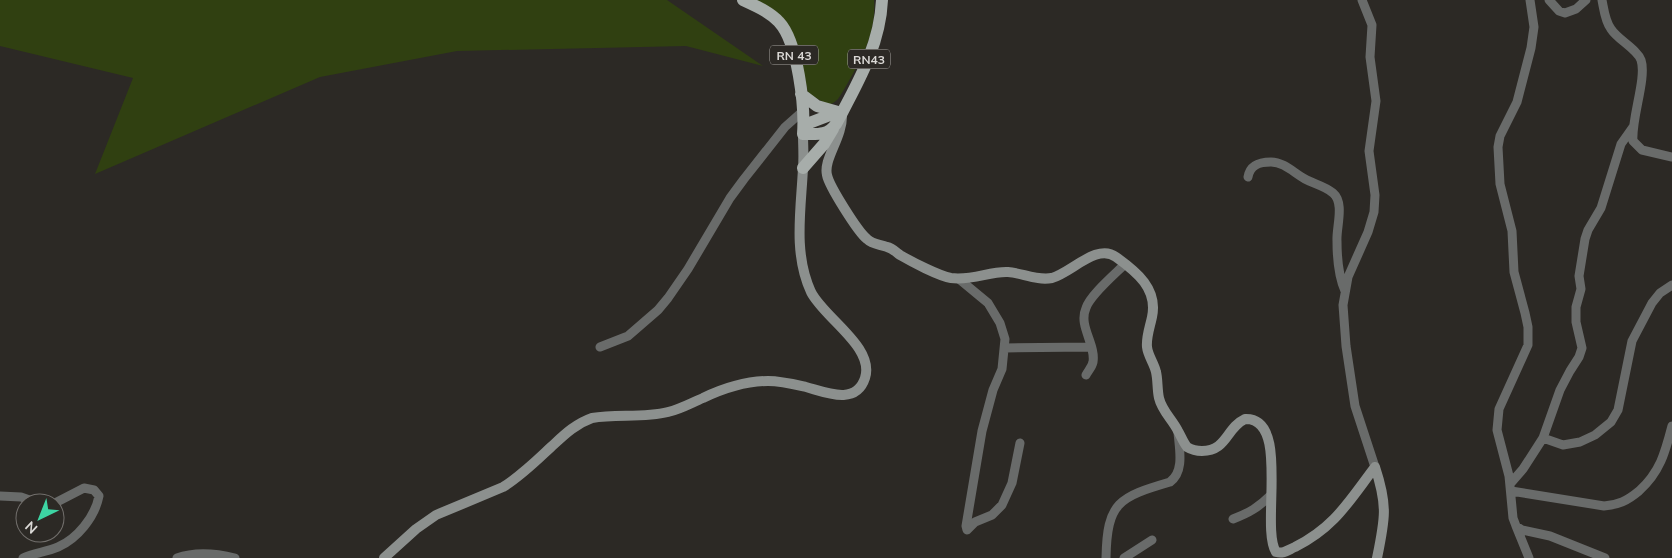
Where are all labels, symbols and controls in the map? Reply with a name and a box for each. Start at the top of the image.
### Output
road number: RN 43 [770,46,818,64]
road number: RN43 [848,50,890,68]
north arrow [15,493,65,543]
text: N [21,517,41,538]

